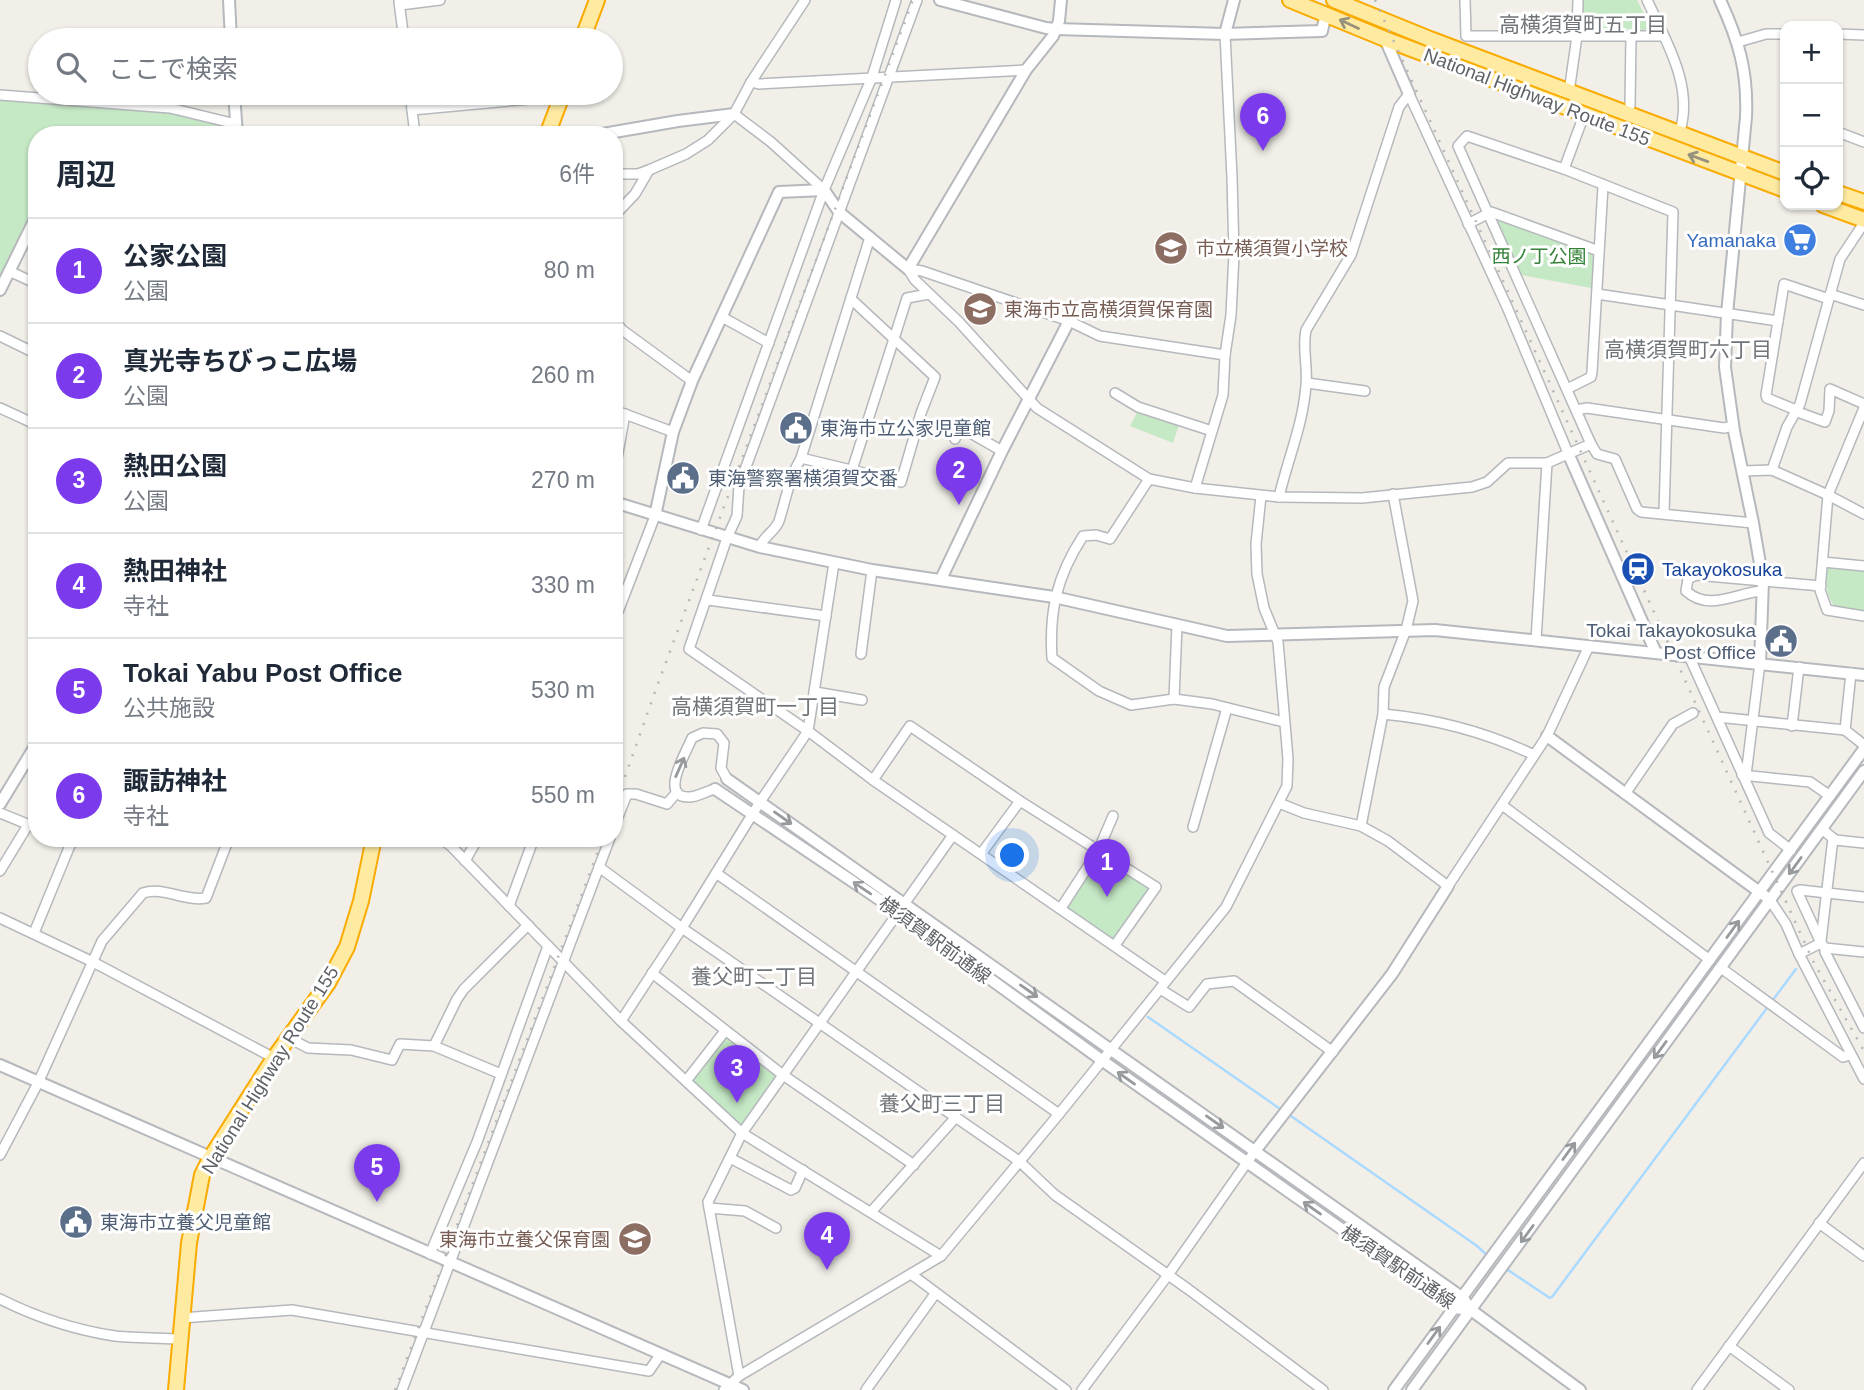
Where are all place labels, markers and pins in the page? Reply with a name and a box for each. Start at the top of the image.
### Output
pin: 6 [1240,93,1286,151]
supermarket icon: Yamanaka [1781,221,1819,259]
school or university icon: 市立横須賀小学校 [1152,229,1190,267]
place label: Yamanaka [1687,230,1776,251]
place label: 市立横須賀小学校 [1196,238,1348,259]
school or university icon: 東海市立高横須賀保育園 [961,290,999,328]
place label: 東海市立高横須賀保育園 [1004,299,1213,320]
public building icon: 東海市立公家児童館 [777,409,815,447]
place label: 東海市立公家児童館 [820,418,991,439]
pin: 2 [936,447,982,505]
public building icon: 東海警察署横須賀交番 [664,459,702,497]
place label: 東海警察署横須賀交番 [708,468,898,489]
station icon: Takayokosuka [1619,550,1657,588]
place label: Takayokosuka [1662,559,1783,580]
place label: Tokai Takayokosuka Post Office [1586,620,1756,663]
public building icon: Tokai Takayokosuka Post Office [1762,622,1800,660]
pin: 1 [1084,839,1130,897]
pin: 3 [714,1045,760,1103]
pin: 5 [354,1144,400,1202]
public building icon: 東海市立養父児童館 [57,1203,95,1241]
place label: 東海市立養父児童館 [100,1212,271,1233]
pin: 4 [804,1212,850,1270]
school or university icon: 東海市立養父保育園 [616,1220,654,1258]
place label: 東海市立養父保育園 [439,1229,610,1250]

